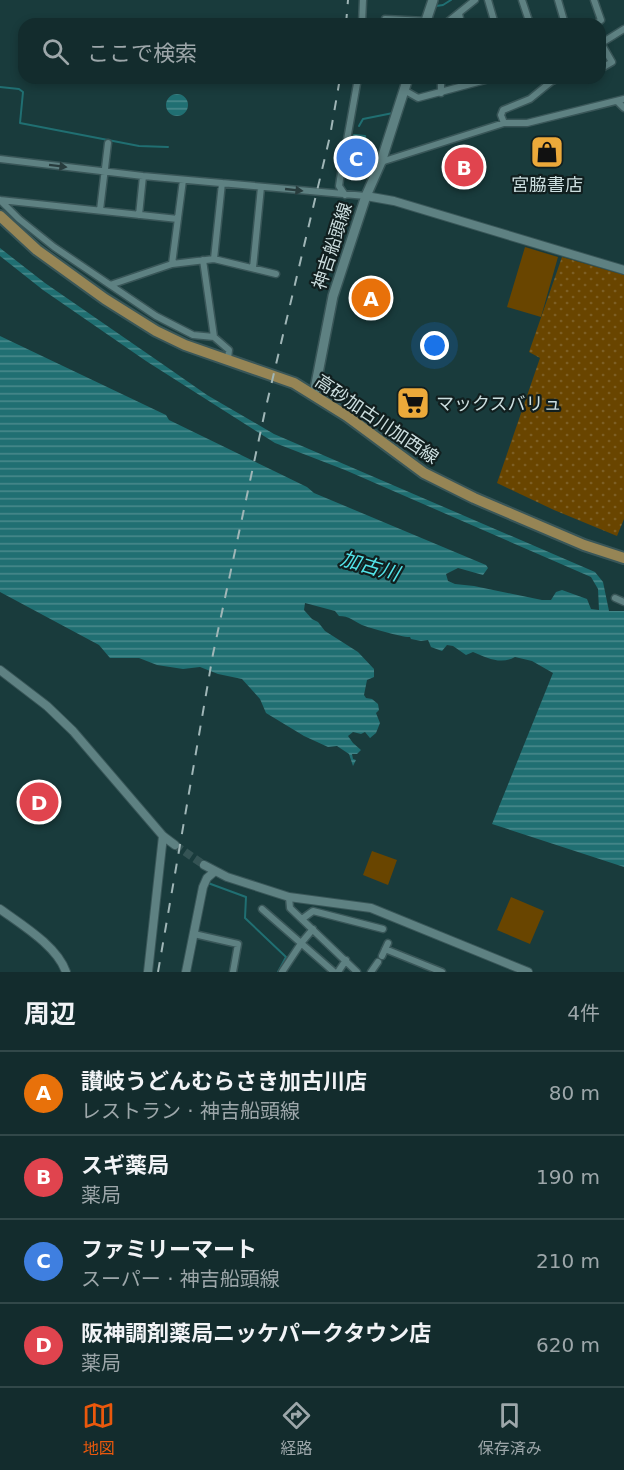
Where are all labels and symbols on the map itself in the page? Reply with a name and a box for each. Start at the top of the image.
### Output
shop icon: 宮脇書店 [529,134,565,170]
pin: C [336,136,376,180]
pin: B [444,144,484,190]
one-way arrow [49,161,68,171]
place label: 宮脇書店 [511,174,583,195]
one-way arrow [284,185,303,195]
street label: 神吉船頭線 [308,200,356,292]
pin: A [352,276,391,320]
your location [420,331,449,360]
street label: 高砂加古川加西線 [311,370,443,468]
supermarket icon: マックスバリュ [395,385,431,421]
place label: マックスバリュ [436,393,561,414]
water label: 加古川 [338,546,404,586]
pin: D [20,780,58,824]

